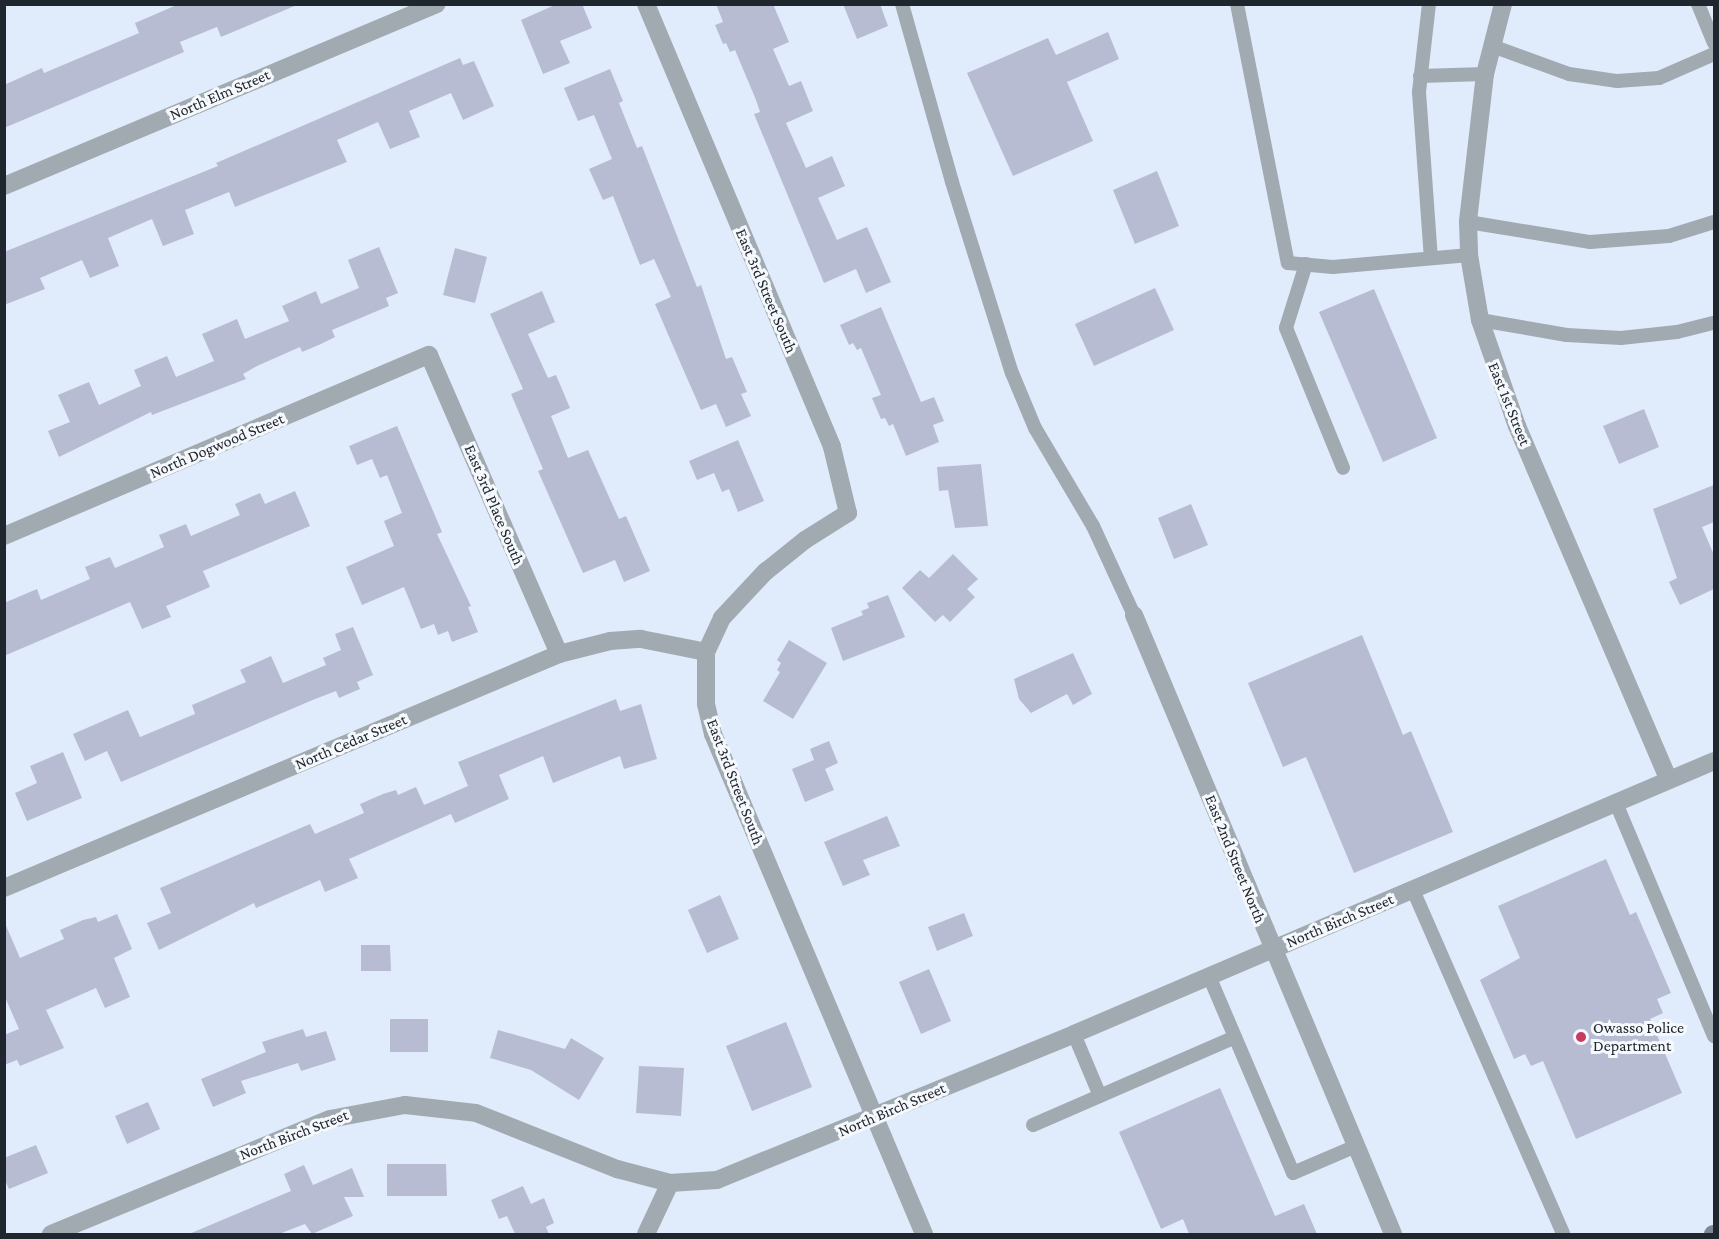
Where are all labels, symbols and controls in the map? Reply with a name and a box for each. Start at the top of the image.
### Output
street label: North Elm Street [167,65,273,125]
street label: East 3rd Street South [731,226,801,356]
street label: East 1st Street [1484,360,1534,448]
street label: North Dogwood Street [147,409,287,483]
street label: East 3rd Place South [460,442,528,568]
street label: North Cedar Street [292,710,410,774]
street label: East 3rd Street South [702,716,768,848]
street label: East 2nd Street North [1200,792,1270,926]
street label: North Birch Street [1283,890,1397,952]
place label: Owasso Police Department [1593,1018,1684,1056]
marker: Owasso Police Department [1574,1030,1588,1044]
street label: North Birch Street [835,1079,949,1141]
street label: North Birch Street [237,1105,351,1165]

